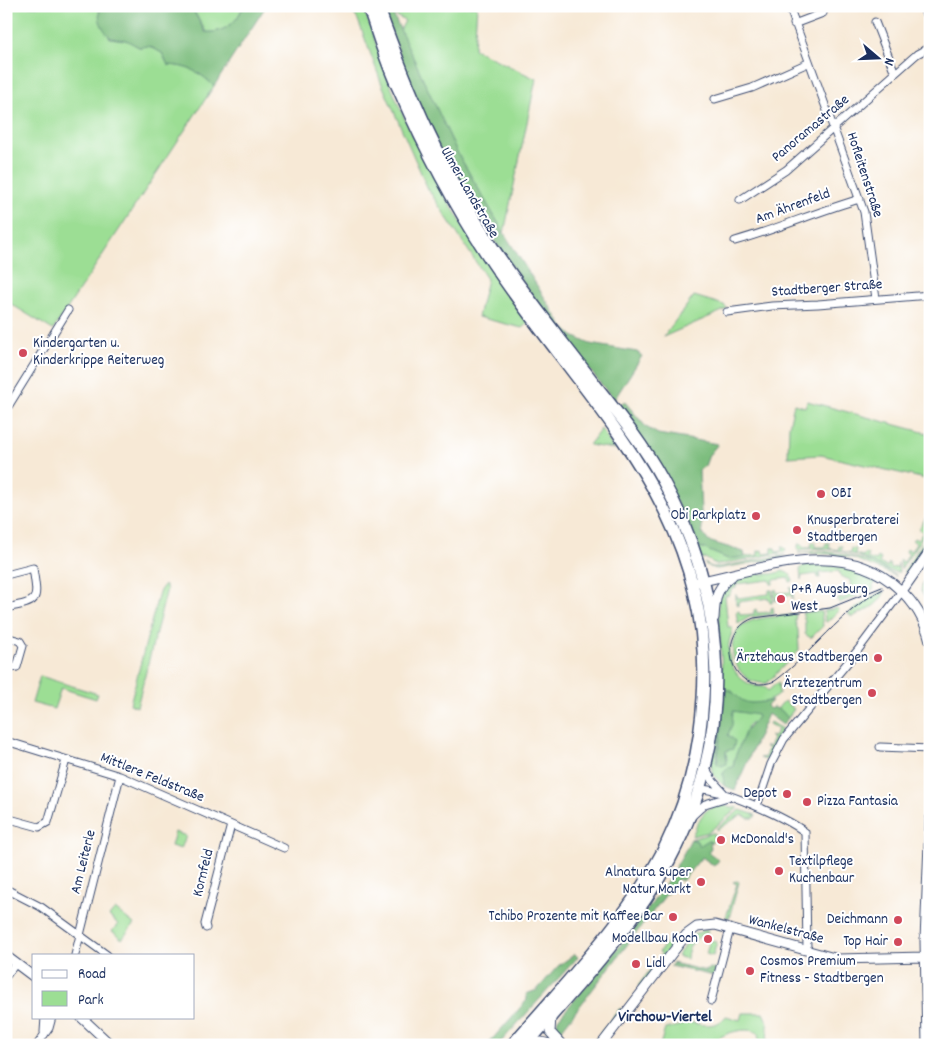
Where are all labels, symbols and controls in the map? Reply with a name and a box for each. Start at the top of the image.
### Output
north arrow [854,32,904,82]
text: N [878,55,899,68]
street label: Panoramastraße [767,90,855,168]
street label: Hofleitenstraße [840,130,888,221]
street label: Ulmer Landstraße [434,143,504,243]
street label: Am Ährenfeld [753,183,833,231]
street label: Stadtberger Straße [771,274,884,304]
place label: Kindergarten u. Kinderkrippe Reiterweg [33,333,164,372]
marker: Kindergarten u. Kinderkrippe Reiterweg [17,347,29,359]
place label: OBI [831,483,852,505]
marker: OBI [815,488,827,500]
place label: Obi Parkplatz [670,505,746,527]
marker: Obi Parkplatz [750,510,762,522]
place label: Knusperbraterei Stadtbergen [807,510,899,549]
marker: Knusperbraterei Stadtbergen [791,524,803,536]
place label: P+R Augsburg West [791,579,868,618]
marker: P+R Augsburg West [775,593,787,605]
place label: Ärztehaus Stadtbergen [736,647,868,669]
marker: Ärztehaus Stadtbergen [872,652,884,664]
place label: Ärztezentrum Stadtbergen [784,673,862,712]
marker: Ärztezentrum Stadtbergen [866,687,878,699]
street label: Mittlere Feldstraße [97,747,208,809]
place label: Depot [744,783,777,805]
marker: Depot [781,788,793,800]
place label: Pizza Fantasia [817,791,899,813]
marker: Pizza Fantasia [801,796,813,808]
street label: Am Leiterle [65,827,103,896]
place label: McDonald's [731,829,794,851]
marker: McDonald's [715,834,727,846]
street label: Kornfeld [187,847,221,899]
place label: Textilpflege Kuchenbaur [789,851,855,890]
place label: Alnatura Super Natur Markt [605,862,691,901]
marker: Textilpflege Kuchenbaur [773,865,785,877]
marker: Alnatura Super Natur Markt [695,876,707,888]
place label: Tchibo Prozente mit Kaffee Bar [488,906,663,928]
street label: Wankelstraße [746,909,826,951]
place label: Deichmann [827,909,888,931]
marker: Tchibo Prozente mit Kaffee Bar [667,911,679,923]
marker: Deichmann [892,914,904,926]
place label: Modellbau Koch [612,928,698,950]
place label: Top Hair [843,931,888,953]
marker: Modellbau Koch [702,933,714,945]
marker: Top Hair [892,936,904,948]
place label: Cosmos Premium Fitness - Stadtbergen [760,951,884,990]
place label: Lidl [646,953,666,975]
legend [32,954,195,1018]
marker: Lidl [630,958,642,970]
text: Road [78,964,106,986]
marker: Cosmos Premium Fitness - Stadtbergen [744,965,756,977]
text: Park [78,990,104,1012]
district label: Virchow-Viertel [618,1006,712,1029]

